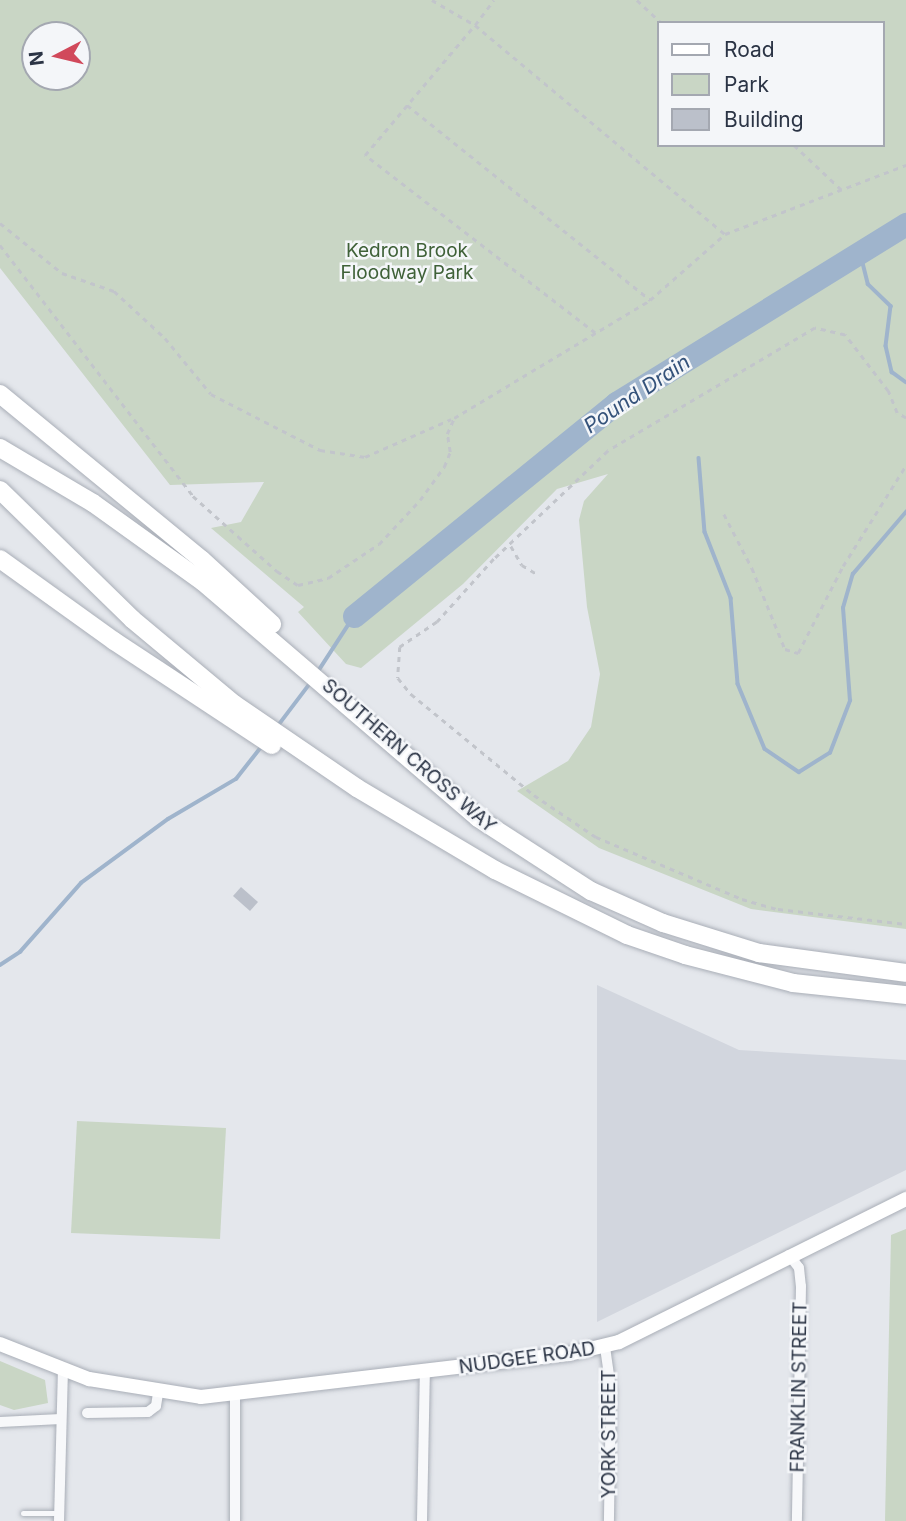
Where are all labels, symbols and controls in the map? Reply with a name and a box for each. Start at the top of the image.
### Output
north arrow [21,21,91,91]
legend [657,21,885,147]
text: Road [724,37,775,62]
text: N [24,50,49,67]
text: Park [724,72,769,97]
text: Building [724,107,804,132]
park label: Kedron Brook Floodway Park [341,240,473,284]
water label: Pound Drain [579,349,695,439]
street label: SOUTHERN CROSS WAY [317,674,501,838]
street label: FRANKLIN STREET [786,1301,812,1473]
street label: NUDGEE ROAD [457,1337,597,1379]
street label: YORK STREET [598,1370,620,1498]

